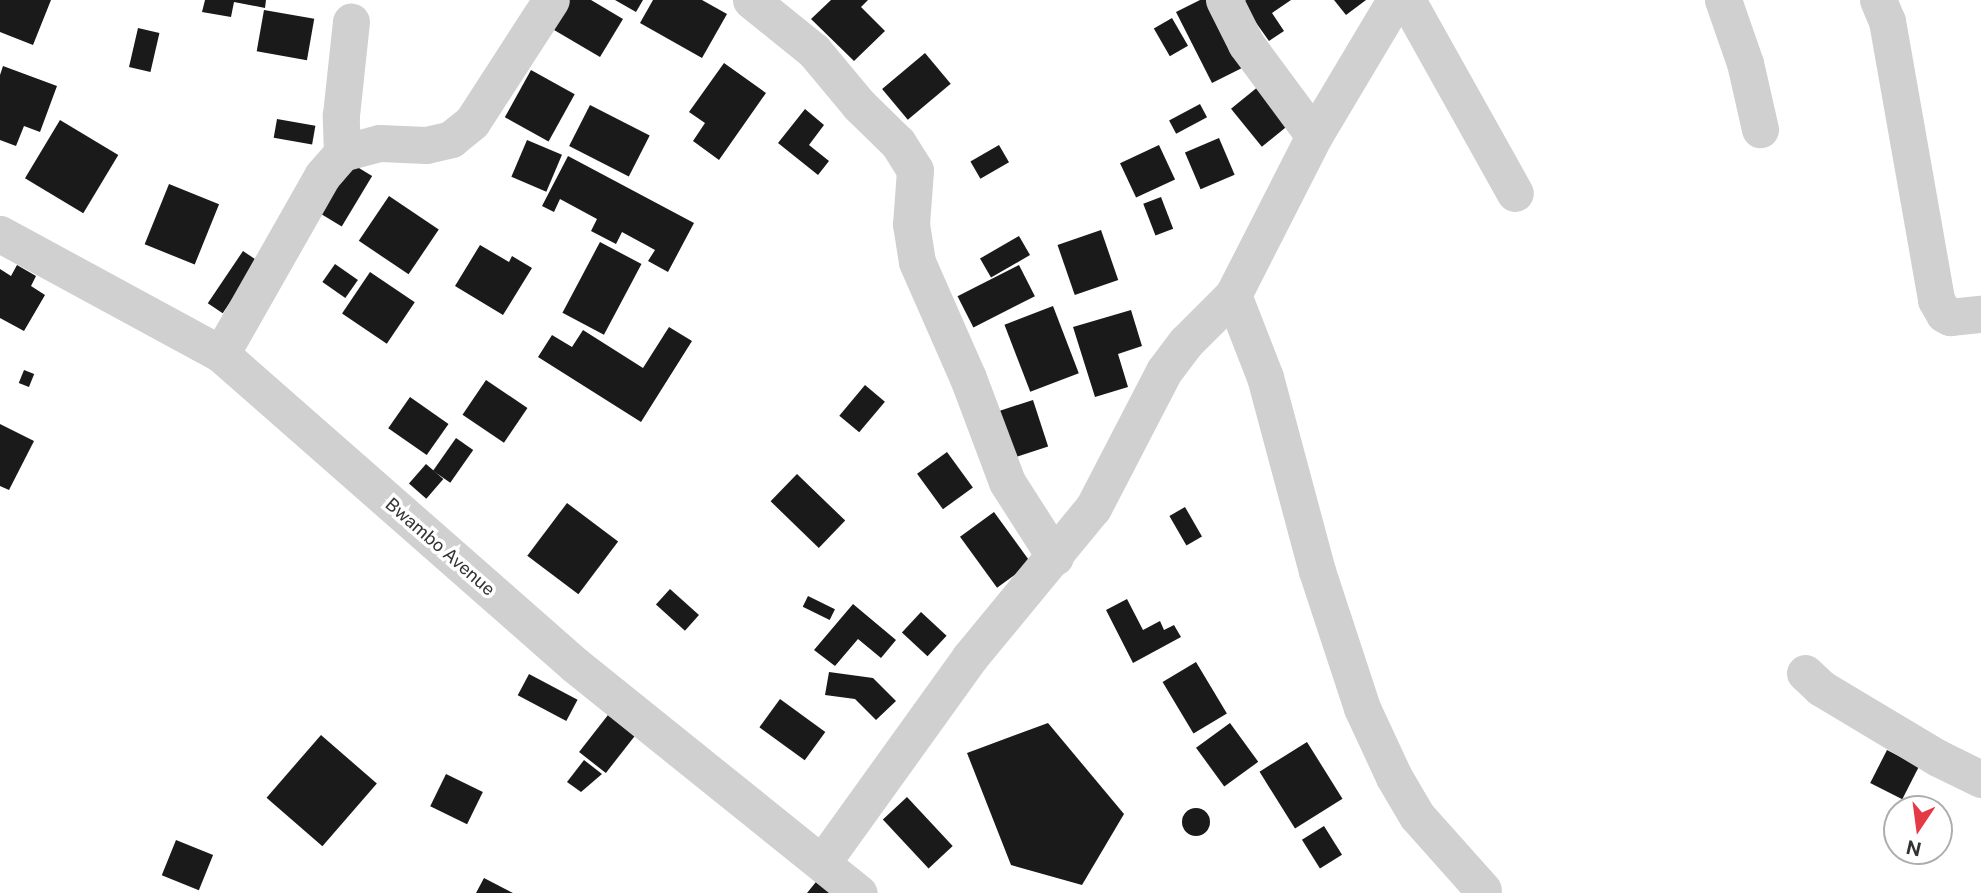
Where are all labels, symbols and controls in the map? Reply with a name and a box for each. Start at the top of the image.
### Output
street label: Bwambo Avenue [381,493,499,601]
north arrow [1883,795,1953,865]
text: N [1904,836,1923,861]

